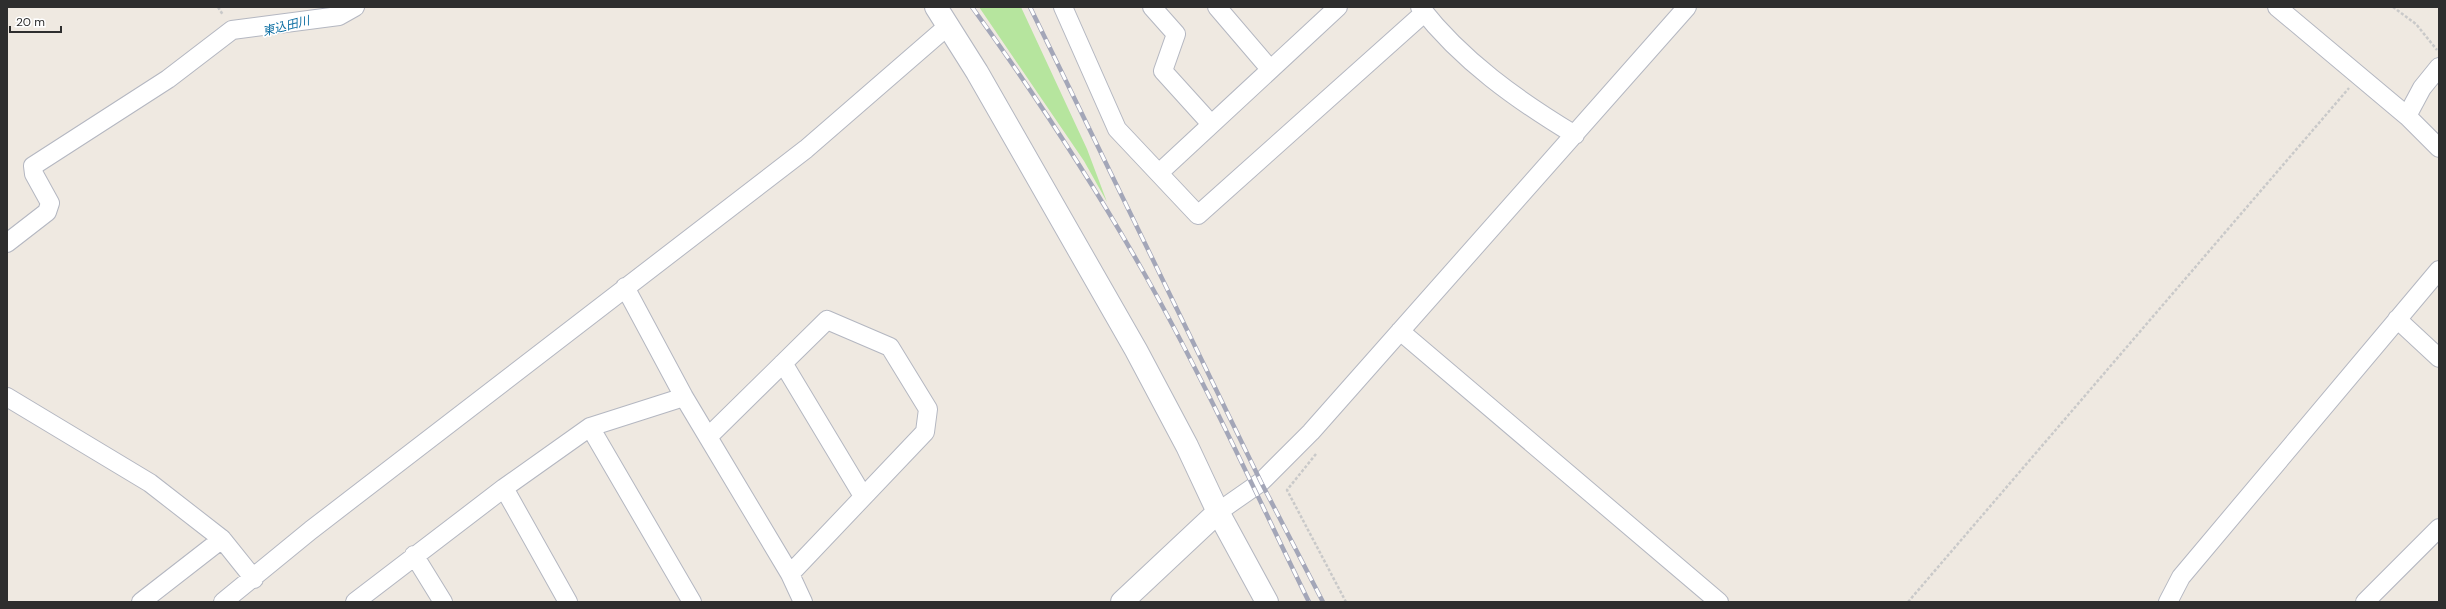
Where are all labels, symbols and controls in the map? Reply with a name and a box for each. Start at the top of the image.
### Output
scale bar [10,8,61,34]
water label: 東込田川 [261,12,313,40]
text: 20 m [16,14,45,30]

